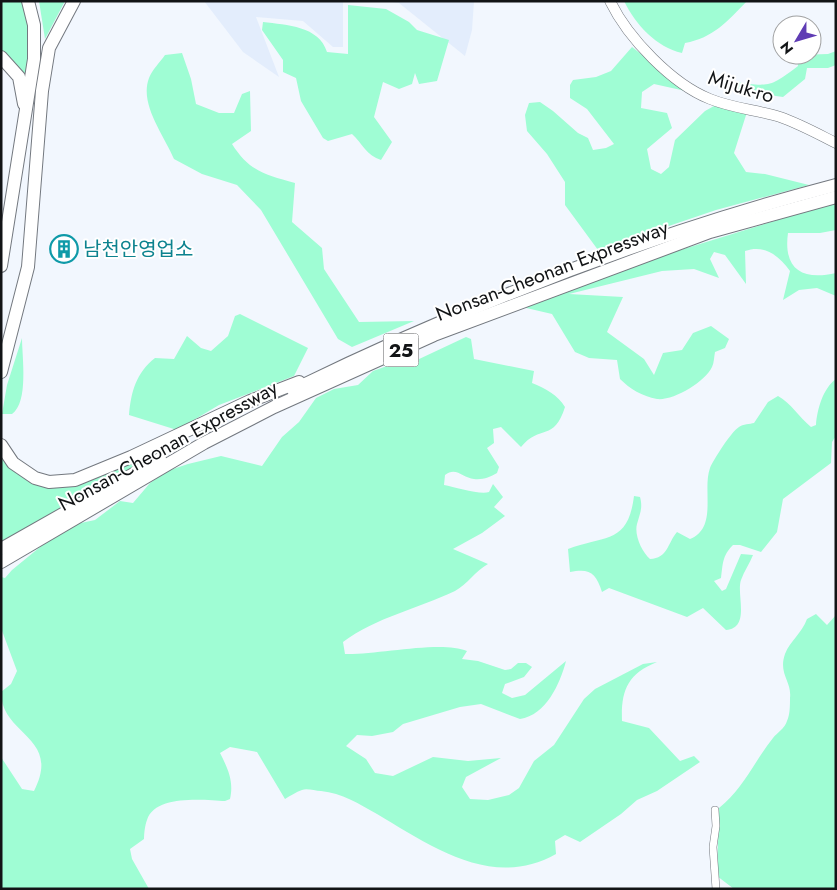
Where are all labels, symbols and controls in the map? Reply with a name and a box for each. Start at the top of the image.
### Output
north arrow [772,15,822,65]
text: N [775,37,798,59]
street label: Mijuk-ro [705,63,778,111]
street label: Nonsan-Cheonan Expressway [432,213,673,329]
building icon: 남천안영업소 [49,234,79,264]
place label: 남천안영업소 [83,235,193,264]
road number: 25 [384,334,418,366]
street label: Nonsan-Cheonan Expressway [53,373,283,519]

